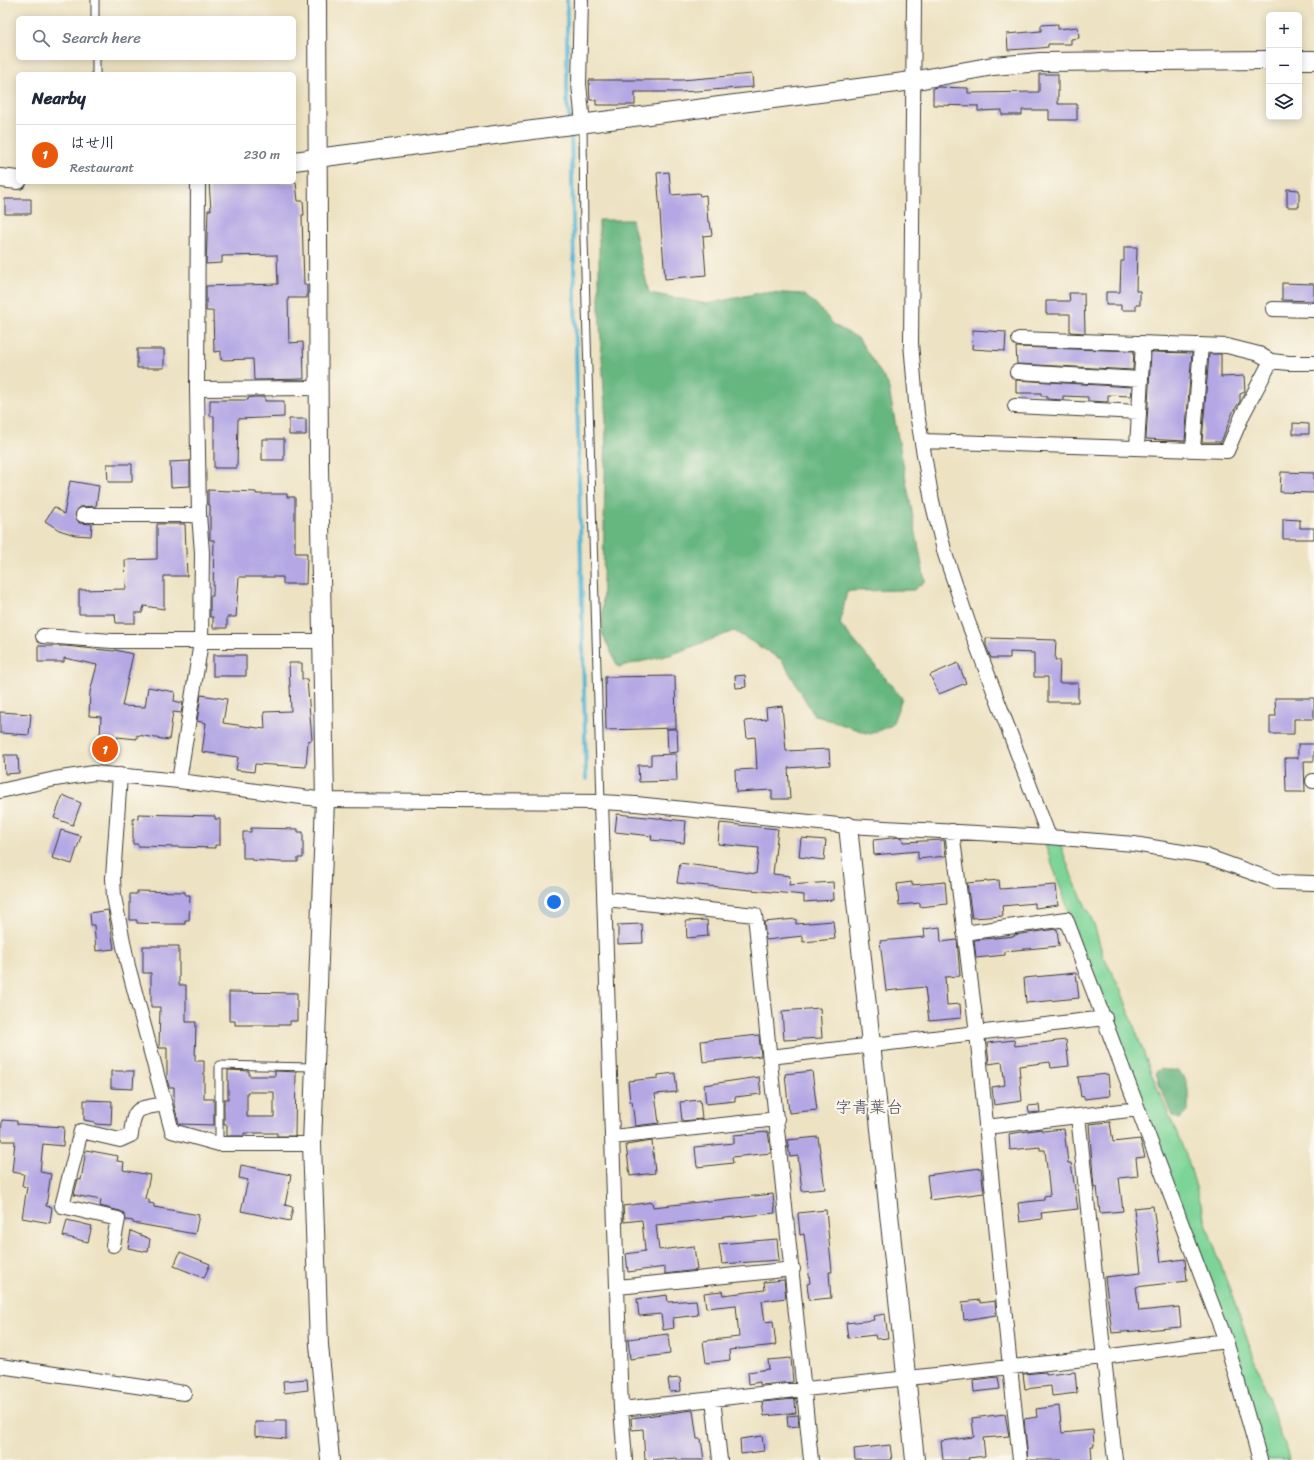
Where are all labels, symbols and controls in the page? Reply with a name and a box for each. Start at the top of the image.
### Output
map controls [1266,12,1302,120]
button: + [1266,12,1302,48]
search box [16,16,296,60]
text: Search here [62,25,141,51]
icon: search [30,27,52,49]
button: − [1266,48,1302,84]
text: Nearby [32,83,86,113]
button: layers [1266,84,1302,120]
text: はせ川 [70,130,115,156]
text: 1 [42,143,48,166]
text: 230 m [244,143,280,166]
text: Restaurant [70,156,134,179]
pin: 1 [92,734,118,764]
your location [544,892,564,912]
district label: 字青葉台 [835,1092,903,1122]

